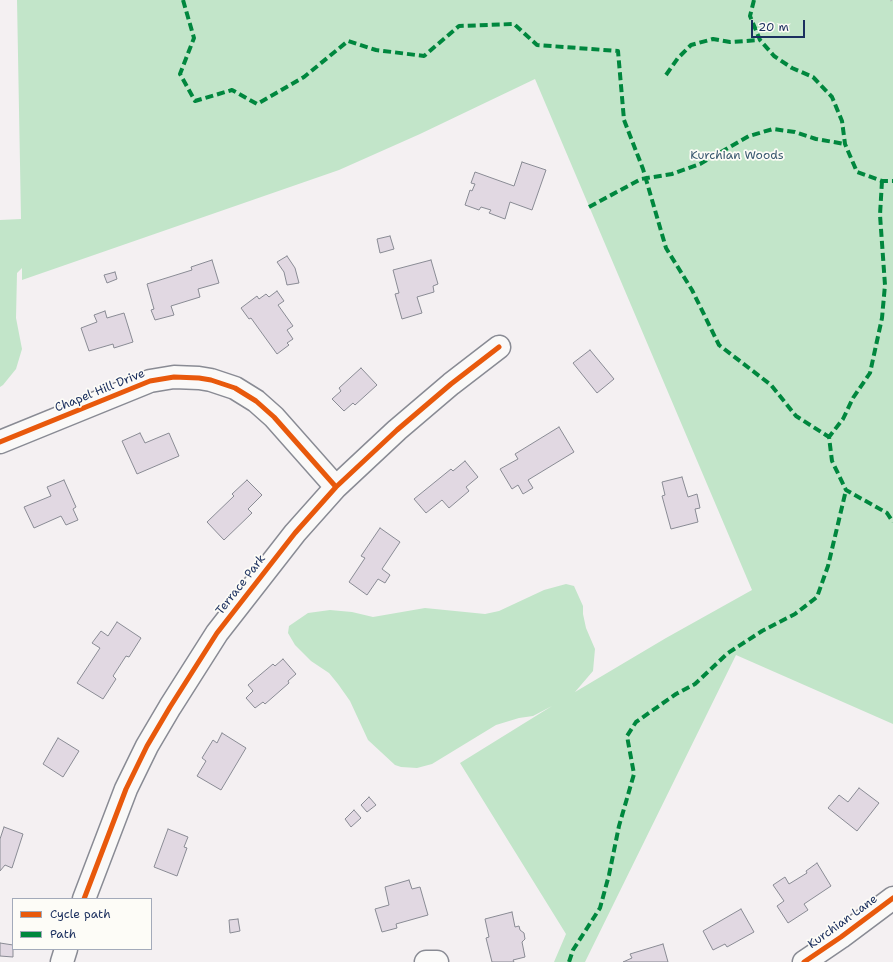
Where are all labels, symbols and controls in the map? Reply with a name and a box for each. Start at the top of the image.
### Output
scale bar [753,12,807,38]
text: 20 m [758,19,789,35]
park label: Kurchian Woods [690,149,784,163]
street label: Chapel Hill Drive [53,366,147,416]
street label: Terrace Park [213,552,269,618]
street label: Kurchian Lane [806,892,880,952]
legend [12,898,152,950]
text: Cycle path [50,906,111,922]
text: Path [50,926,76,942]

